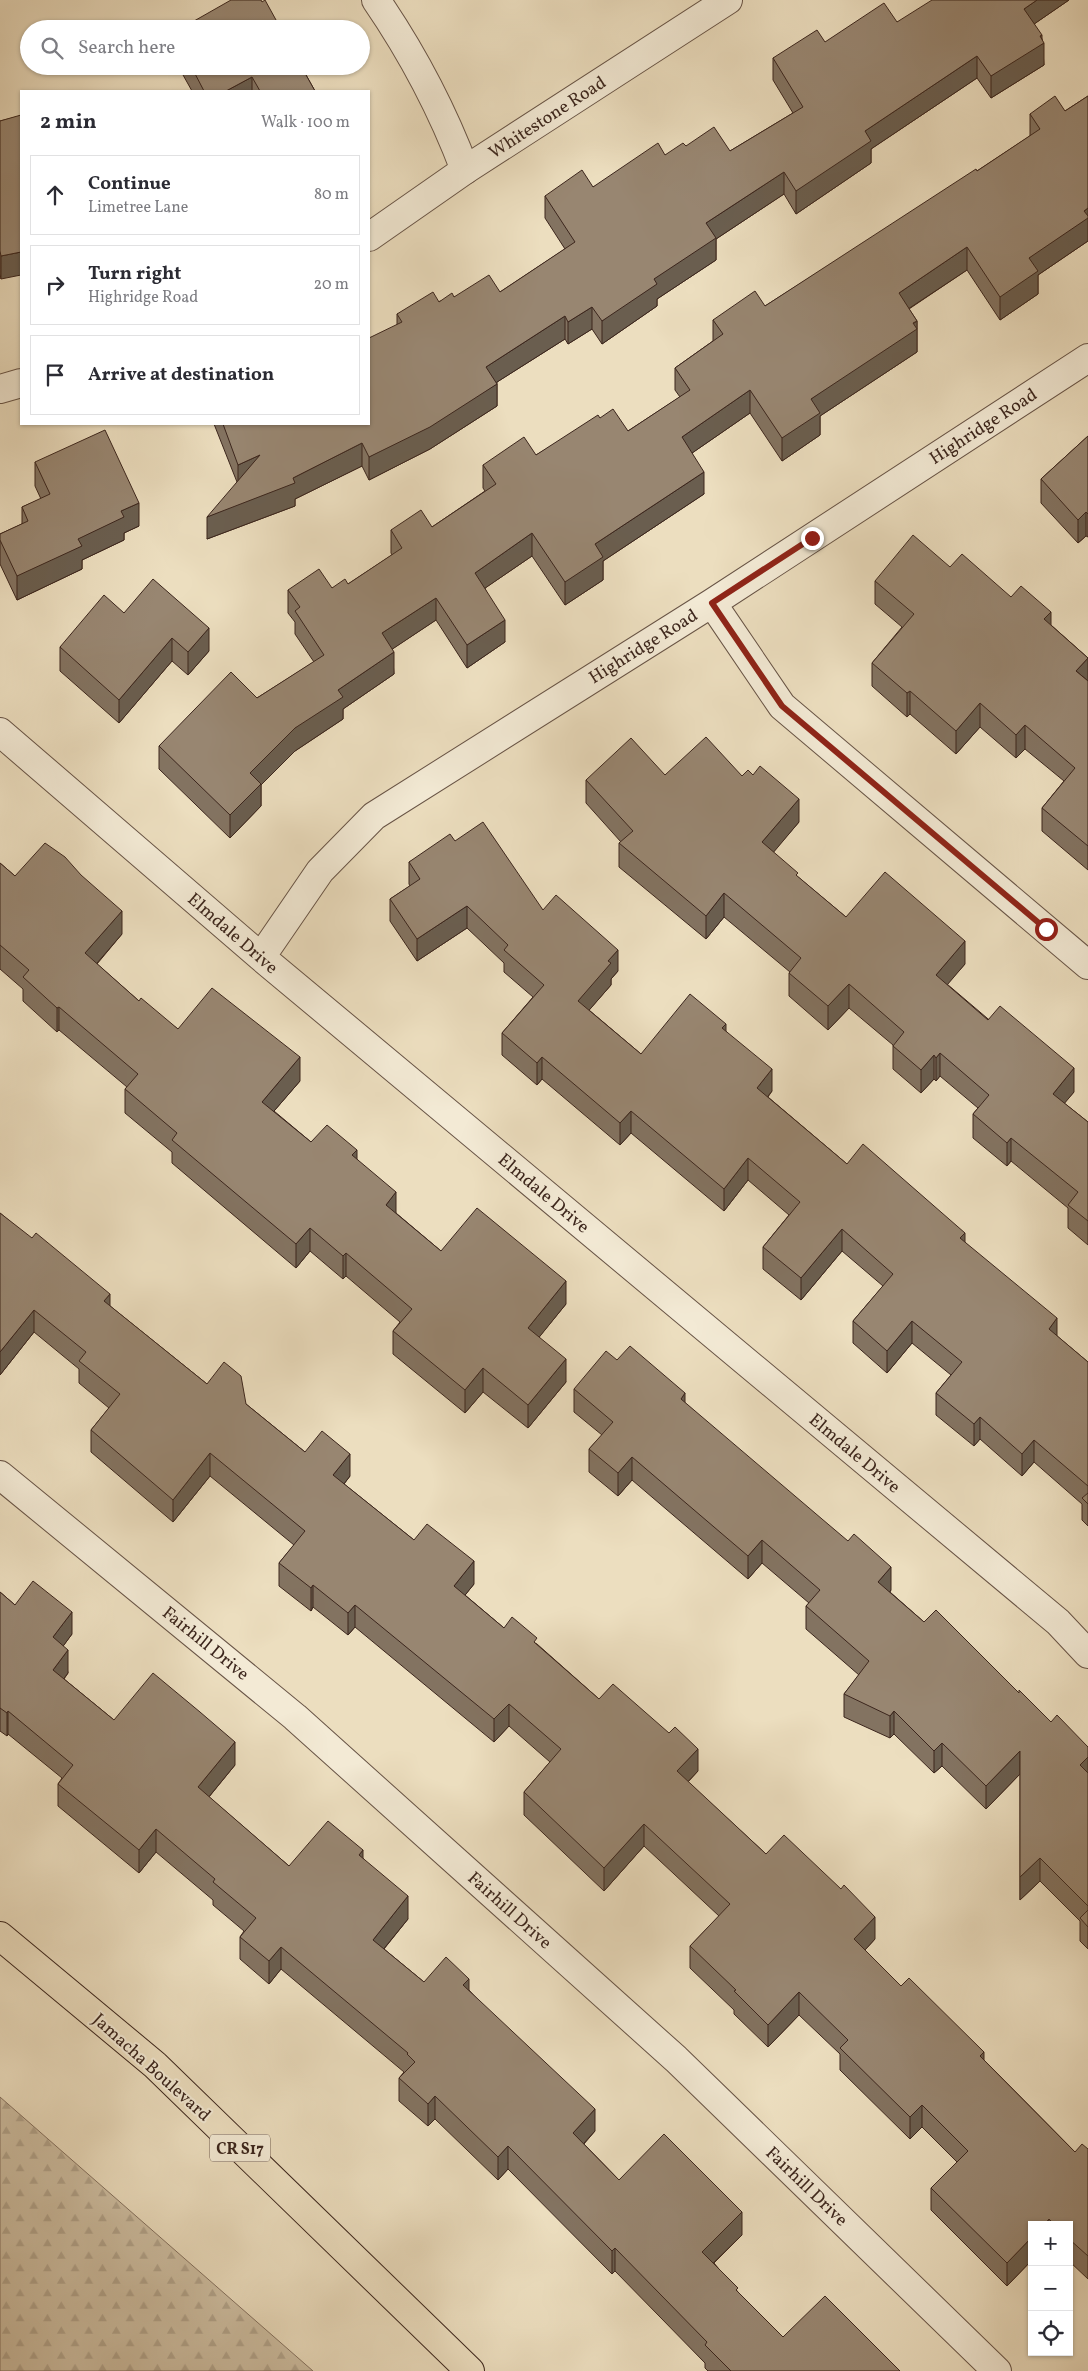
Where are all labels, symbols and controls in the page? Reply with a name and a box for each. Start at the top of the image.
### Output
search box [20,20,370,75]
icon: search [38,34,66,62]
text: Search here [78,35,175,61]
street label: Whitestone Road [484,71,612,166]
text: 2 min [40,108,97,137]
text: Walk · 100 m [261,112,350,134]
text: Continue [88,171,171,197]
icon: ahead [41,181,69,209]
text: 80 m [314,184,349,206]
text: Limetree Lane [88,197,188,219]
text: Turn right [88,261,181,287]
icon: right [41,271,69,299]
text: 20 m [314,274,349,296]
text: Highridge Road [88,287,198,309]
icon: arrive [41,361,69,389]
text: Arrive at destination [88,362,274,388]
street label: Highridge Road [925,383,1043,472]
route end [801,527,824,550]
street label: Highridge Road [585,604,703,691]
street label: Elmdale Drive [181,888,283,981]
route start [1035,918,1058,941]
street label: Elmdale Drive [492,1148,594,1240]
street label: Elmdale Drive [803,1408,905,1500]
street label: Fairhill Drive [156,1601,254,1687]
street label: Fairhill Drive [461,1866,557,1956]
street label: Jamacha Boulevard [86,2008,216,2128]
road number: CR S17 [210,2134,270,2162]
street label: Fairhill Drive [759,2141,853,2233]
map controls [1028,2221,1073,2356]
button: + [1028,2221,1073,2266]
button: − [1028,2266,1073,2311]
button: locate [1028,2311,1073,2356]

